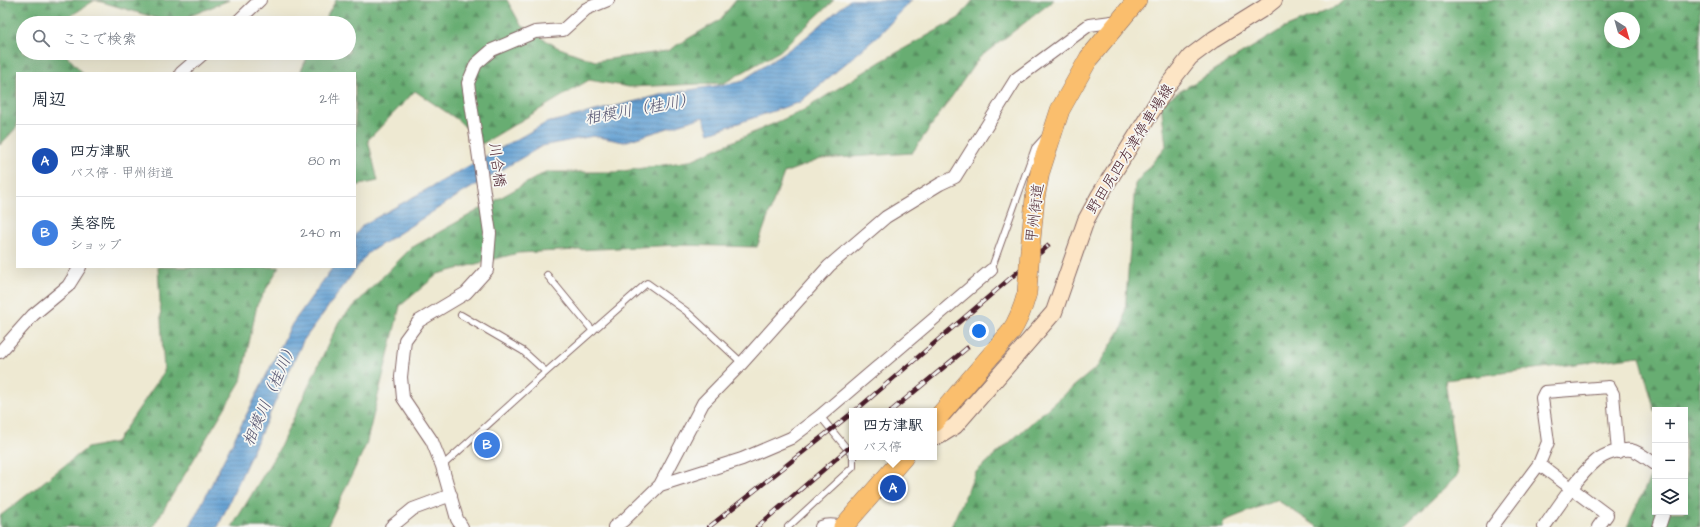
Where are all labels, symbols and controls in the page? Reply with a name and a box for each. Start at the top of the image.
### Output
north arrow [1604,12,1640,48]
search box [16,16,356,60]
icon: search [30,27,52,49]
text: ここで検索 [62,29,137,50]
street label: 野田尻四方津停車場線 [1081,80,1179,218]
text: 周辺 [32,88,66,112]
water label: 相模川（桂川） [583,88,697,130]
text: 2件 [320,90,340,108]
text: 四方津駅 [70,141,130,162]
street label: 川合橋 [483,141,511,189]
text: A [41,152,49,170]
text: 80 m [308,152,340,170]
text: バス停 · 甲州街道 [70,164,173,182]
street label: 甲州街道 [1021,182,1049,244]
text: 美容院 [70,213,115,234]
text: B [40,224,50,242]
text: 240 m [300,224,340,242]
text: ショップ [70,236,121,254]
your location [969,321,989,341]
water label: 相模川（桂川） [237,338,303,450]
map controls [1652,407,1688,515]
button: + [1652,407,1688,443]
popup [849,408,937,460]
text: 四方津駅 [863,415,923,436]
pin: B [474,430,500,460]
text: バス停 [863,438,902,456]
button: − [1652,443,1688,479]
pin: A [880,473,906,503]
button: layers [1652,479,1688,515]

